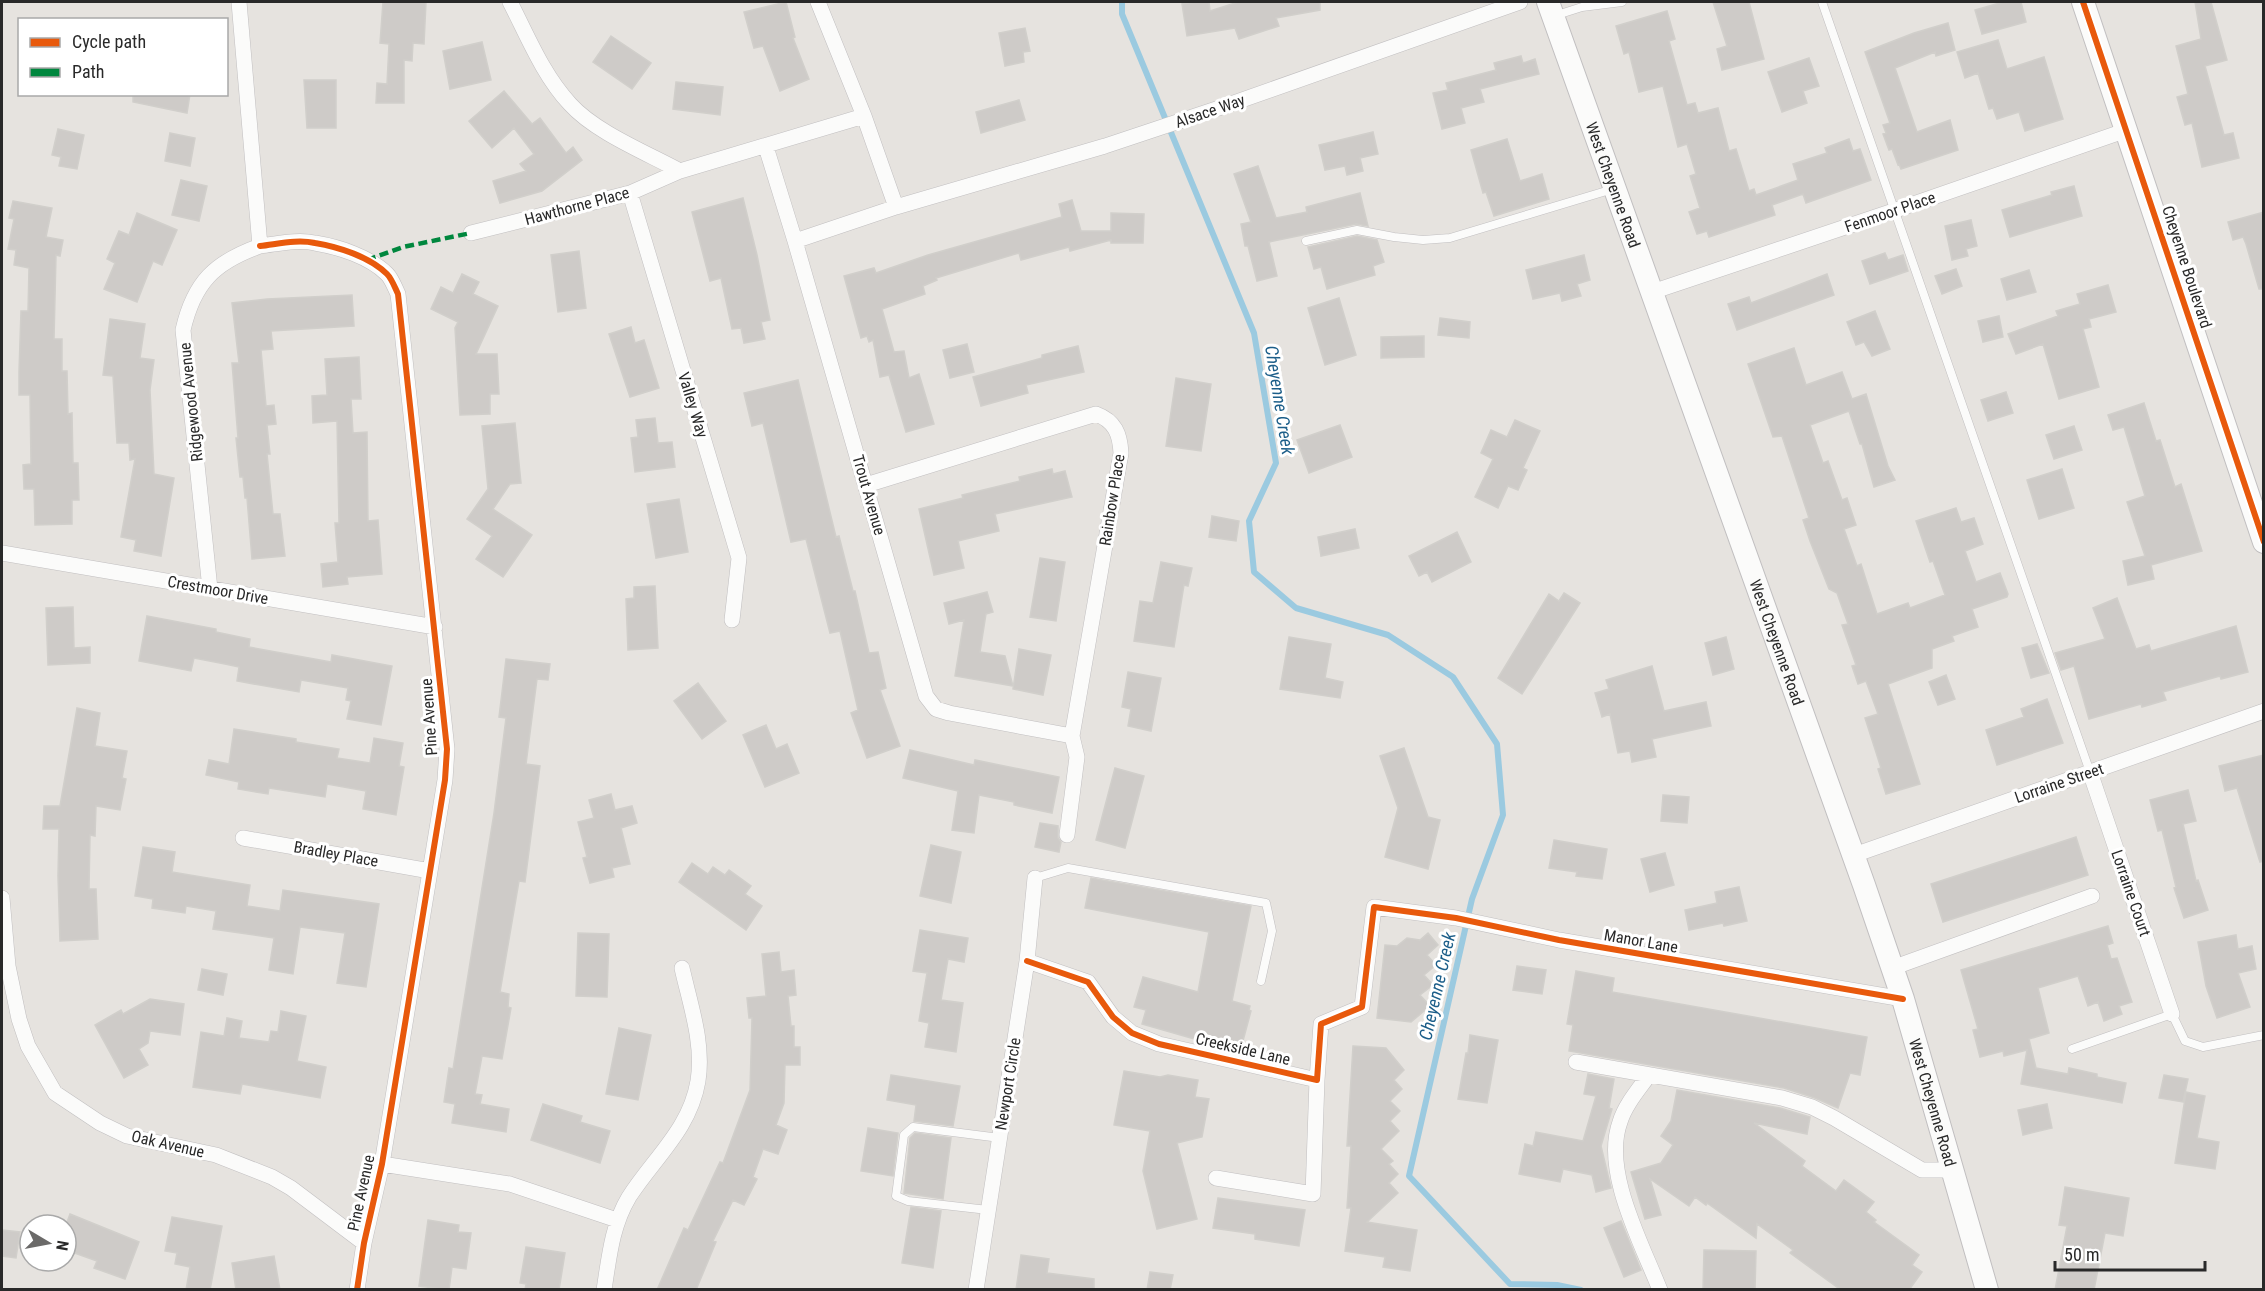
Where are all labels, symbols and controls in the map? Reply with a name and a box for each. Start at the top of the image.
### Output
legend [18,18,228,96]
text: Cycle path [72,31,146,52]
text: Path [72,61,105,82]
street label: Alsace Way [1173,90,1248,132]
street label: West Cheyenne Road [1582,119,1645,250]
street label: Hawthorne Place [523,183,631,229]
street label: Fenmoor Place [1842,188,1938,236]
street label: Cheyenne Boulevard [2158,203,2216,331]
street label: Ridgewood Avenue [175,342,207,462]
water label: Cheyenne Creek [1261,344,1299,457]
street label: Valley Way [674,370,712,440]
street label: Trout Avenue [848,453,890,537]
street label: Rainbow Place [1095,453,1129,547]
street label: Crestmoor Drive [166,572,270,608]
street label: West Cheyenne Road [1746,577,1808,708]
street label: Pine Avenue [417,678,441,756]
street label: Lorraine Street [2012,759,2106,807]
street label: Bradley Place [292,837,380,871]
street label: Lorraine Court [2107,847,2155,939]
street label: Manor Lane [1603,925,1679,957]
water label: Cheyenne Creek [1414,929,1460,1042]
street label: Creekside Lane [1194,1029,1292,1069]
street label: Newport Circle [991,1036,1025,1132]
street label: West Cheyenne Road [1905,1036,1960,1169]
street label: Oak Avenue [130,1126,206,1162]
street label: Pine Avenue [344,1153,378,1233]
north arrow [18,1213,78,1273]
scale bar [2055,1234,2205,1272]
text: N [52,1239,72,1252]
text: 50 m [2064,1244,2099,1265]

